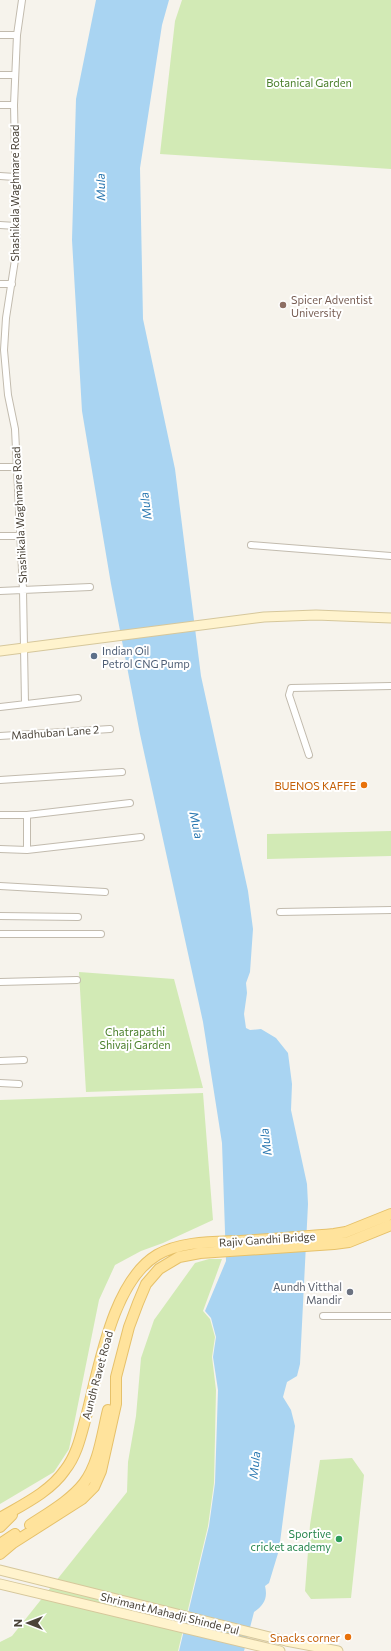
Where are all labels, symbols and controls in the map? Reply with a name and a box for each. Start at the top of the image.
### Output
park label: Botanical Garden [266,76,352,89]
street label: Shashikala Waghmare Road [8,125,21,261]
water label: Mula [93,173,107,201]
place label: Spicer Adventist University [291,293,373,319]
marker: Spicer Adventist University [278,300,288,310]
street label: Shashikala Waghmare Road [9,446,29,584]
water label: Mula [136,492,154,520]
place label: Indian Oil Petrol CNG Pump [102,644,190,670]
marker: Indian Oil Petrol CNG Pump [89,651,99,661]
street label: Madhuban Lane 2 [11,722,99,742]
place label: BUENOS KAFFE [274,779,356,792]
marker: BUENOS KAFFE [359,780,369,790]
water label: Mula [187,810,207,840]
park label: Chatrapathi Shivaji Garden [99,1025,171,1051]
water label: Mula [256,1128,274,1156]
street label: Rajiv Gandhi Bridge [218,1229,316,1249]
place label: Aundh Vitthal Mandir [273,1280,343,1306]
marker: Aundh Vitthal Mandir [345,1287,355,1297]
street label: Aundh Ravet Road [79,1329,115,1421]
water label: Mula [246,1451,262,1479]
place label: Sportive cricket academy [251,1527,331,1553]
marker: Sportive cricket academy [334,1534,344,1544]
street label: Shrimant Mahadji Shinde Pul [99,1589,241,1637]
north arrow [8,1603,48,1643]
text: N [11,1619,24,1627]
place label: Snacks corner [270,1631,341,1644]
marker: Snacks corner [343,1632,353,1642]

